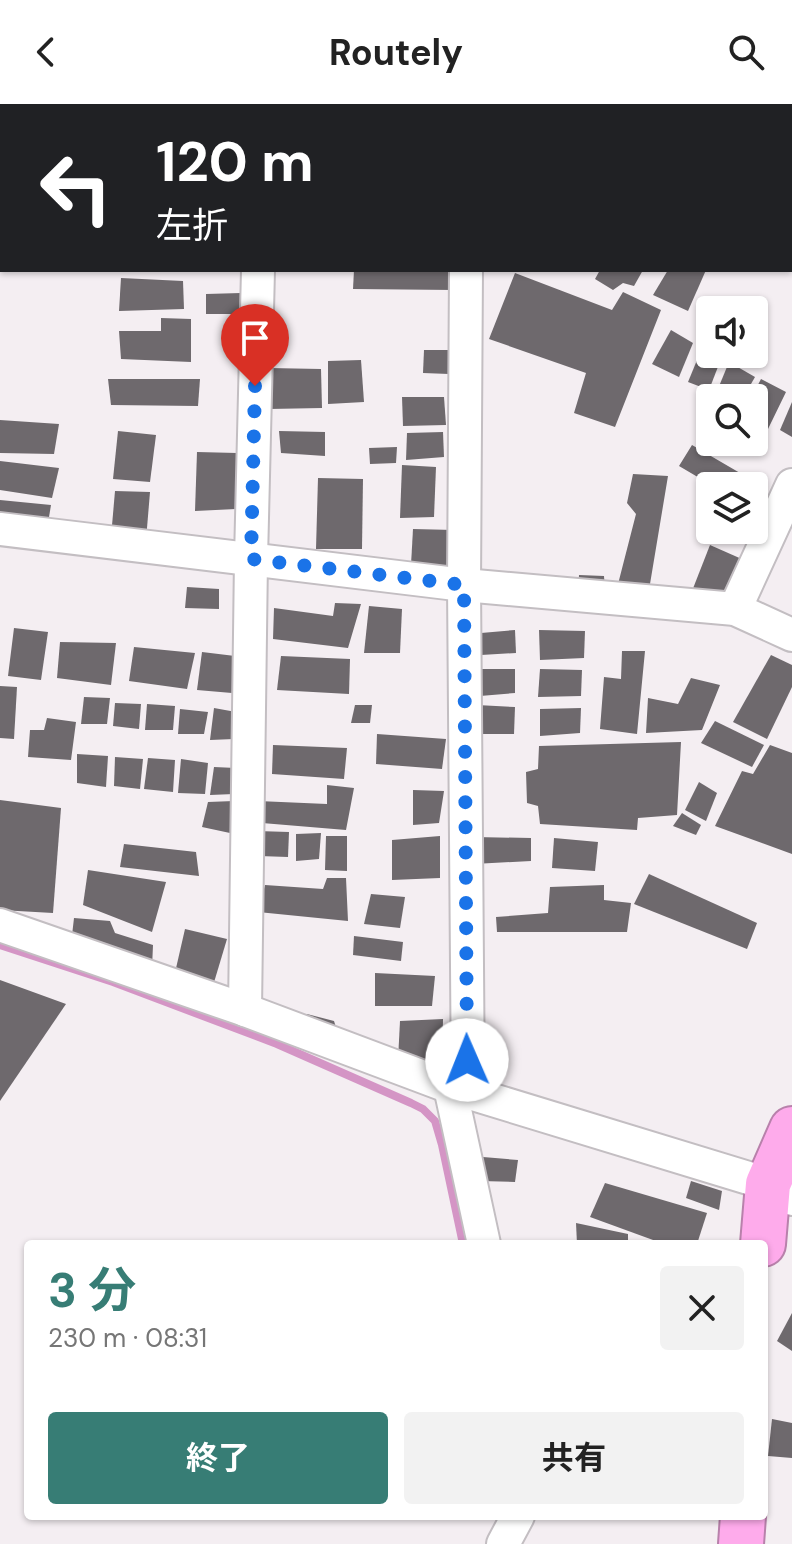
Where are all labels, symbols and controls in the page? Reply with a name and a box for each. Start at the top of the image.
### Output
text: Routely [329,29,463,76]
icon: back [24,30,68,74]
icon: search [724,30,768,74]
text: 120 m [156,125,314,198]
icon: left [24,136,128,240]
text: 左折 [156,202,228,249]
map controls [696,296,768,544]
button: sound [696,296,768,368]
pin [221,304,289,386]
icon: arrive [233,316,277,360]
button: search [696,384,768,456]
button: layers [696,472,768,544]
position arrow [425,1018,509,1102]
text: 3 分 [48,1259,136,1322]
button: close [660,1266,744,1350]
text: 230 m · 08:31 [48,1321,207,1355]
button: 終了 [48,1412,388,1504]
button: 共有 [404,1412,744,1504]

